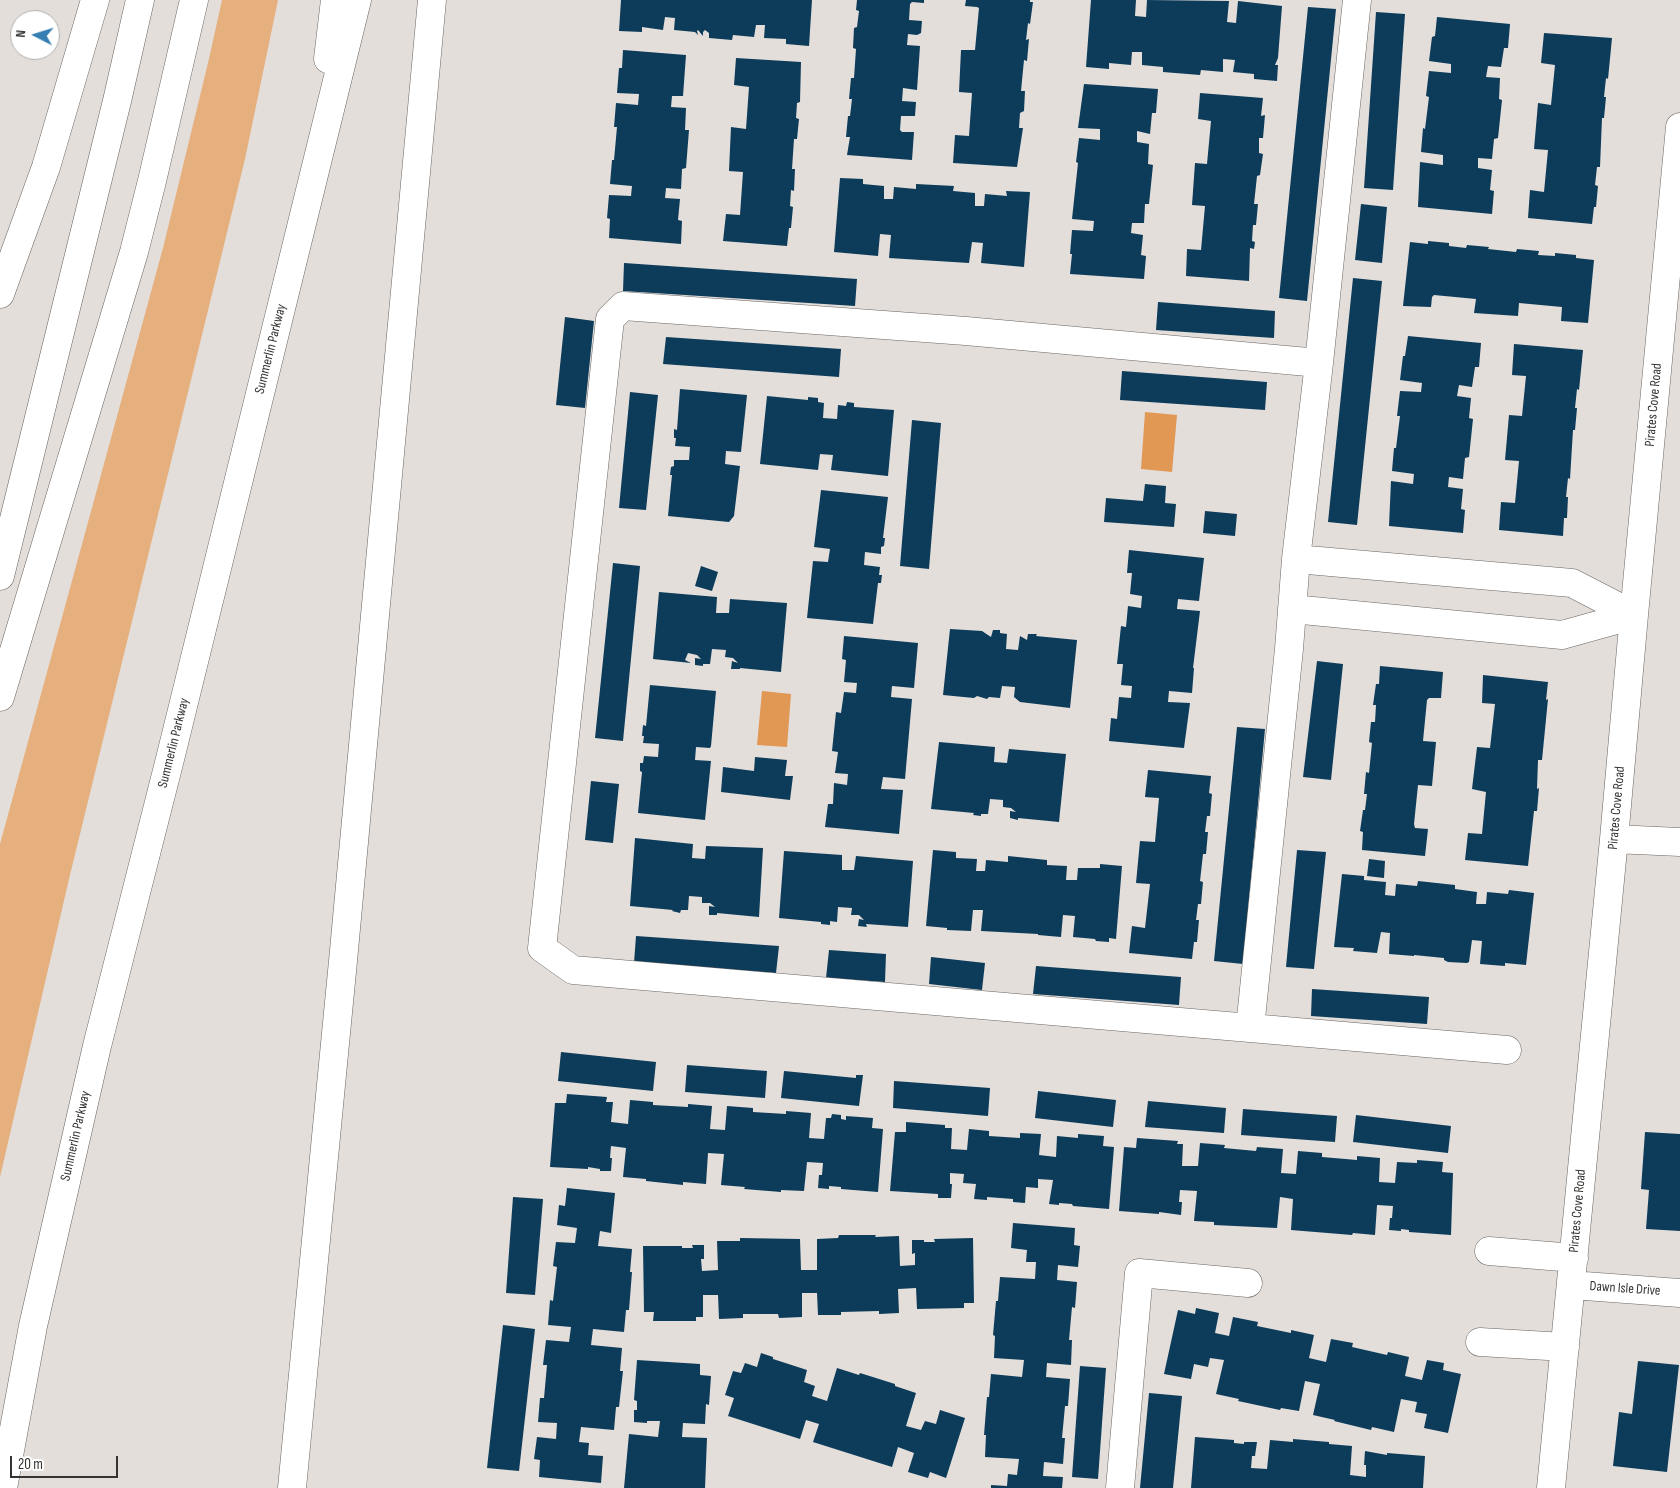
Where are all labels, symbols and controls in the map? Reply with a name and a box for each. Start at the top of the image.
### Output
north arrow [10,10,60,60]
text: N [12,29,29,38]
street label: Summerlin Parkway [252,302,290,396]
street label: Pirates Cove Road [1642,363,1666,447]
street label: Summerlin Parkway [155,696,193,790]
street label: Pirates Cove Road [1605,766,1629,850]
street label: Summerlin Parkway [57,1089,95,1183]
street label: Pirates Cove Road [1566,1169,1590,1253]
street label: Dawn Isle Drive [1589,1278,1661,1300]
scale bar [12,1446,120,1478]
text: 20 m [18,1455,43,1474]

